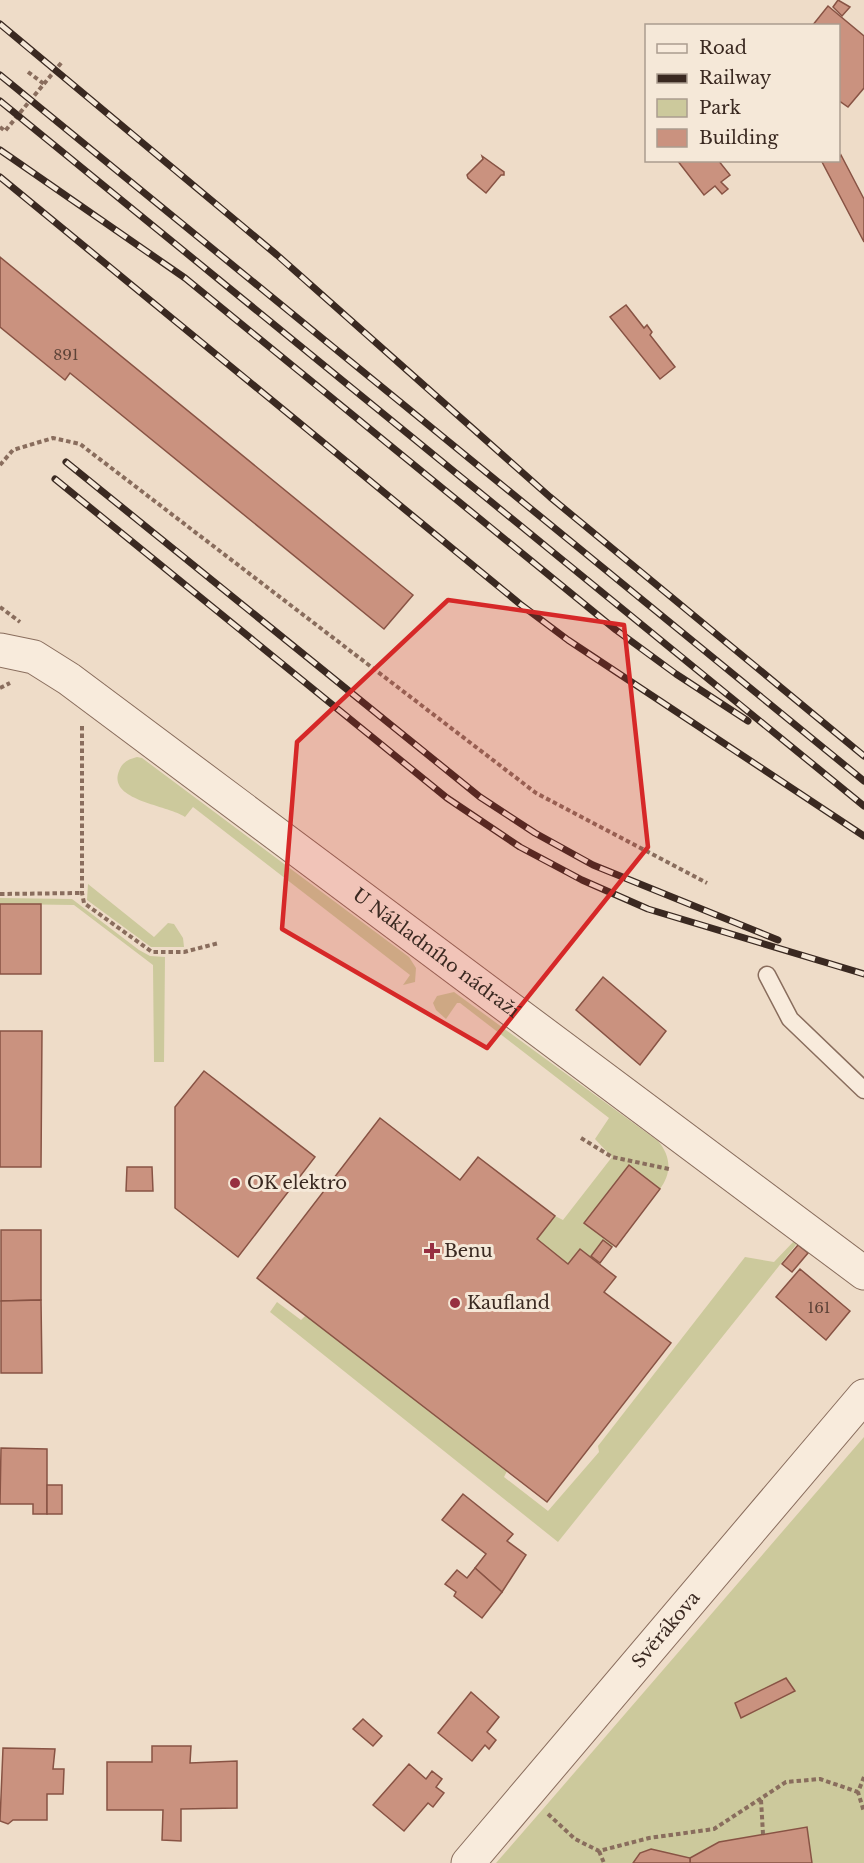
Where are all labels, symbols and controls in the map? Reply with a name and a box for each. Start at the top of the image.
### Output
legend [645,24,840,162]
text: Road [699,37,747,59]
text: Railway [699,67,772,89]
text: Park [699,97,741,119]
text: Building [699,127,778,149]
house number: 891 [53,345,79,364]
street label: U Nákladního nádraží [348,884,524,1023]
place label: OK elektro [247,1172,347,1194]
marker: OK elektro [228,1176,242,1190]
place label: Benu [444,1240,493,1262]
marker: Benu [425,1244,439,1258]
place label: Kaufland [467,1292,550,1314]
marker: Kaufland [448,1296,462,1310]
house number: 161 [807,1298,831,1317]
street label: Svěrákova [627,1587,705,1672]

